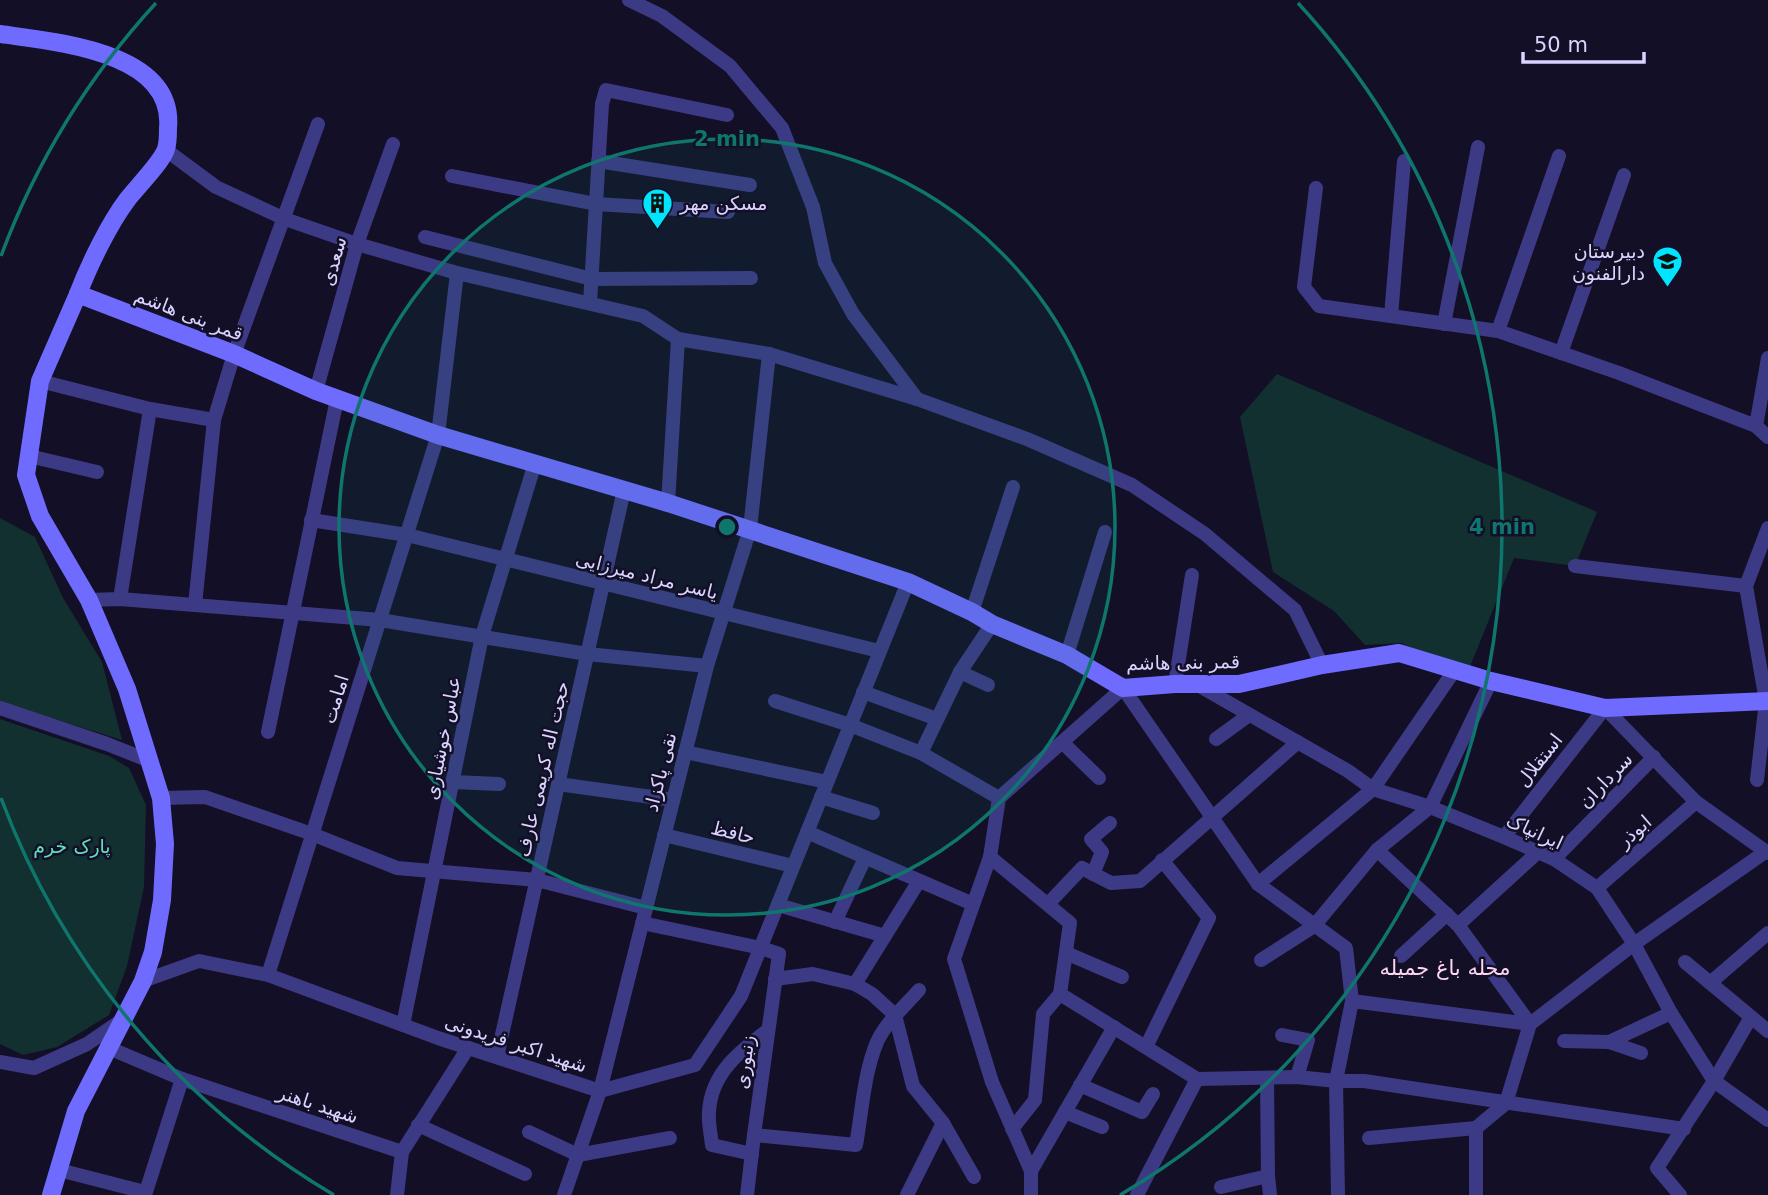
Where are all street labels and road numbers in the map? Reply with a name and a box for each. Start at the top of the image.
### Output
street label: سعدی [316,234,350,288]
street label: قمر بنی هاشم [132,283,246,346]
street label: یاسر مراد میرزایی [573,547,720,604]
street label: قمر بنی هاشم [1126,650,1240,675]
street label: امامت [317,672,353,726]
street label: عباس خوشیاری [419,674,466,802]
street label: حجت اله کریمی عارف [511,679,574,859]
street label: استقلال [1511,729,1567,791]
street label: نقی پاکزاد [640,730,681,814]
street label: سرداران [1573,748,1637,813]
street label: ایرانپاک [1503,808,1567,855]
street label: ابوذر [1612,810,1656,853]
street label: حافظ [709,816,757,848]
street label: شهید اکبر فریدونی [442,1010,590,1077]
street label: زنبوری [729,1034,760,1090]
street label: شهید باهنر [274,1080,361,1128]

